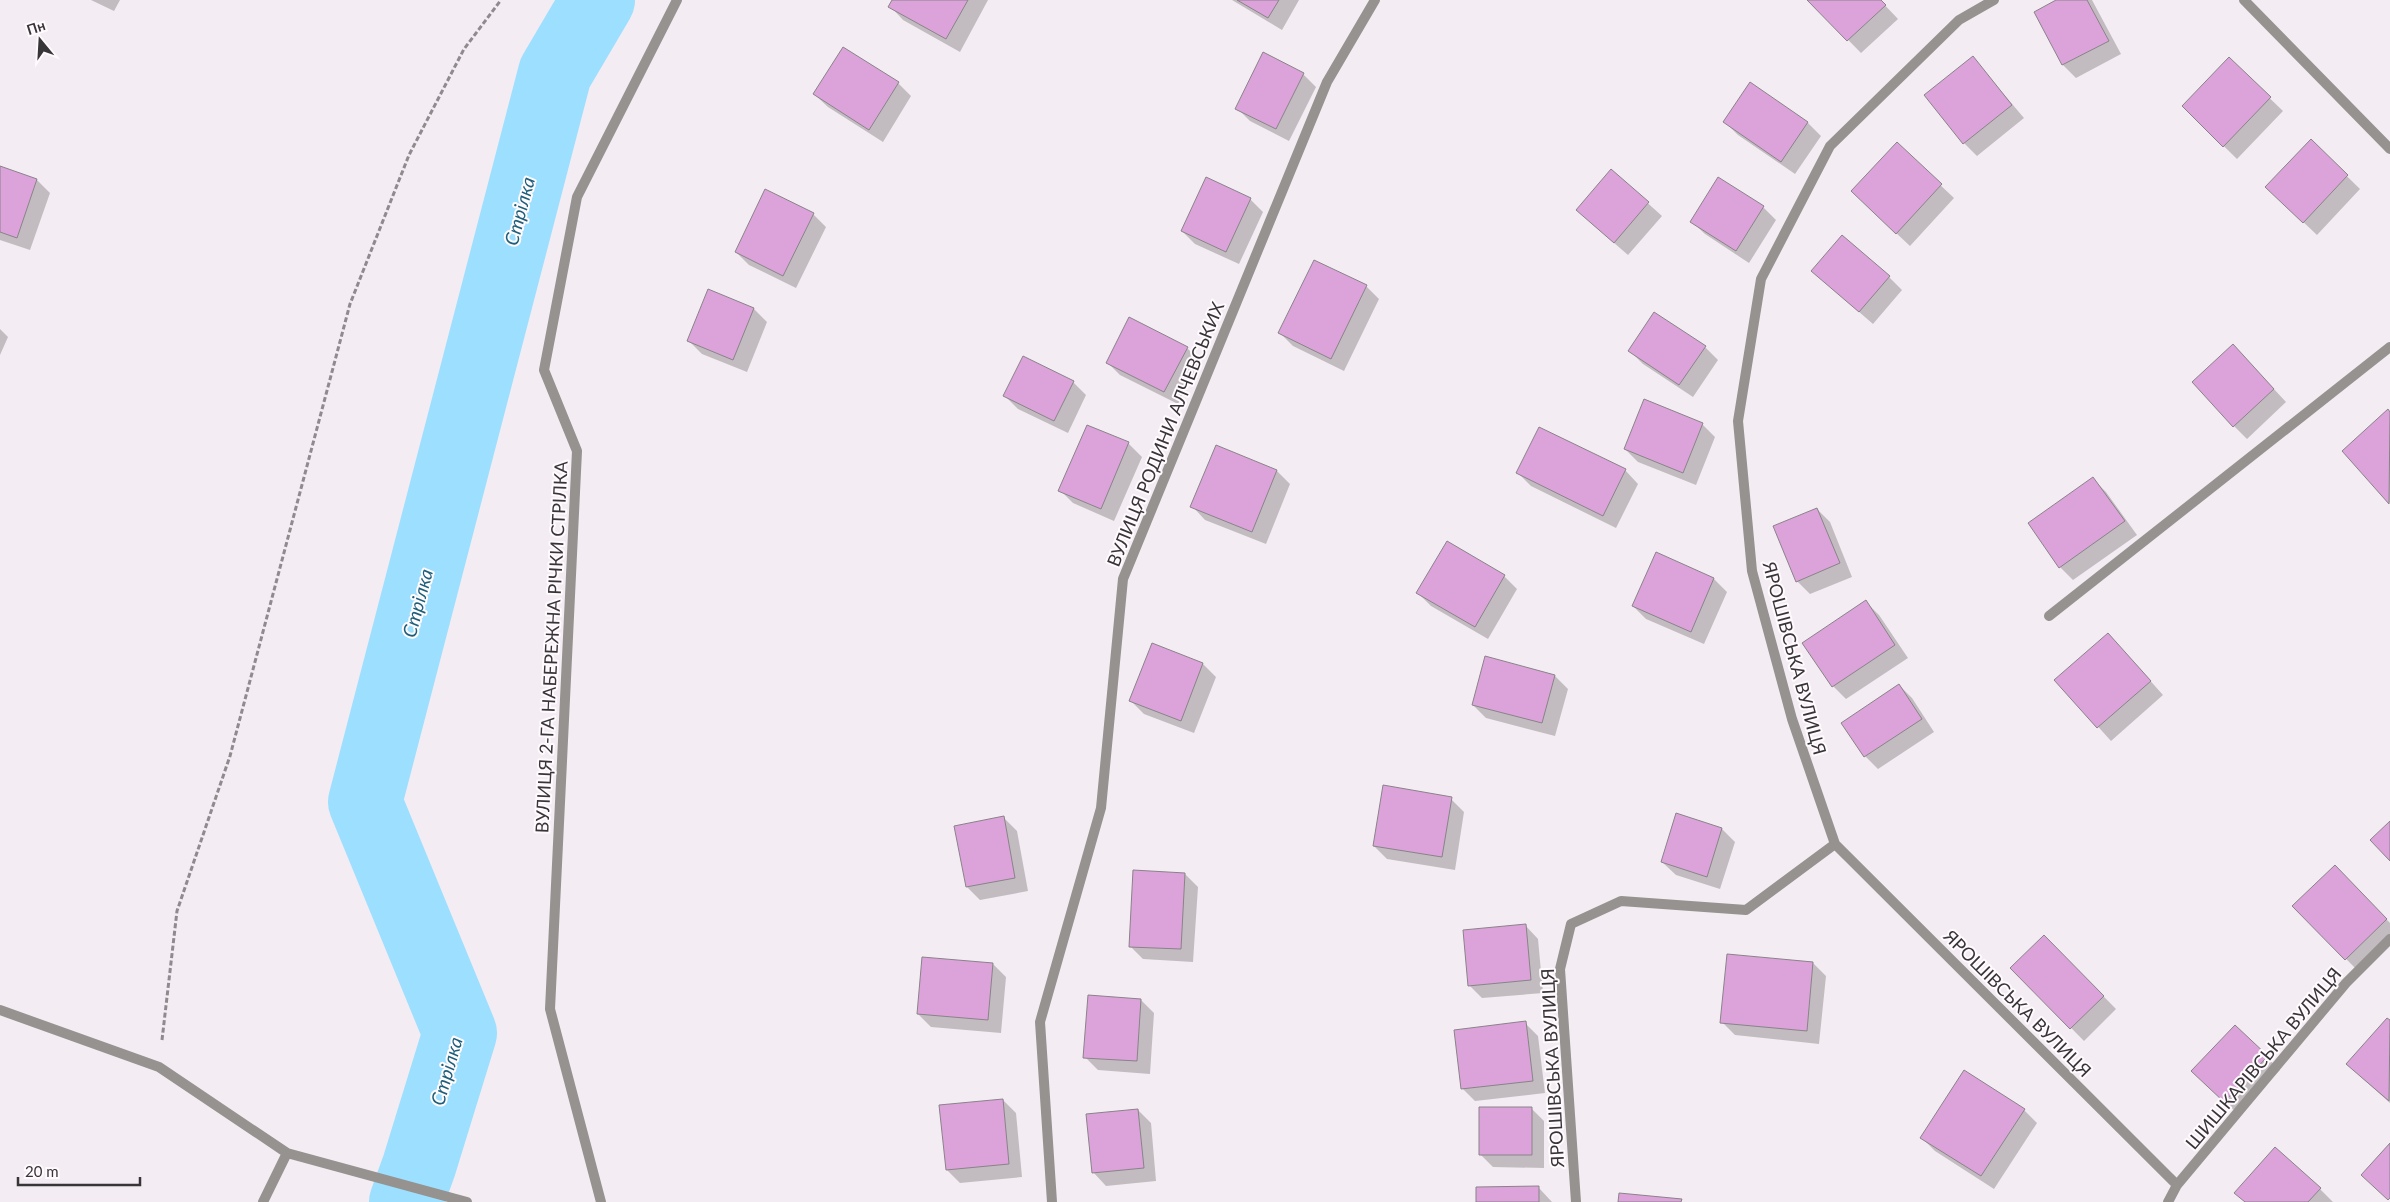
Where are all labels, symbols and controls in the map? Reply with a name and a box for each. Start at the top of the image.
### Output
north arrow [15,15,65,65]
text: Пн [24,16,47,38]
water label: Стрілка [499,174,539,248]
street label: ВУЛИЦЯ РОДИНИ АЛЧЕВСЬКИХ [1102,298,1228,570]
street label: ВУЛИЦЯ 2-ГА НАБЕРЕЖНА РІЧКИ СТРІЛКА [530,459,572,834]
street label: ЯРОШІВСЬКА ВУЛИЦЯ [1758,558,1831,757]
water label: Стрілка [397,566,437,640]
street label: ЯРОШІВСЬКА ВУЛИЦЯ [1939,924,2096,1081]
street label: ШИШКАРІВСЬКА ВУЛИЦЯ [2181,963,2345,1153]
street label: ЯРОШІВСЬКА ВУЛИЦЯ [1536,968,1568,1169]
water label: Стрілка [425,1034,467,1108]
scale bar [18,1154,140,1186]
text: 20 m [25,1162,59,1180]

